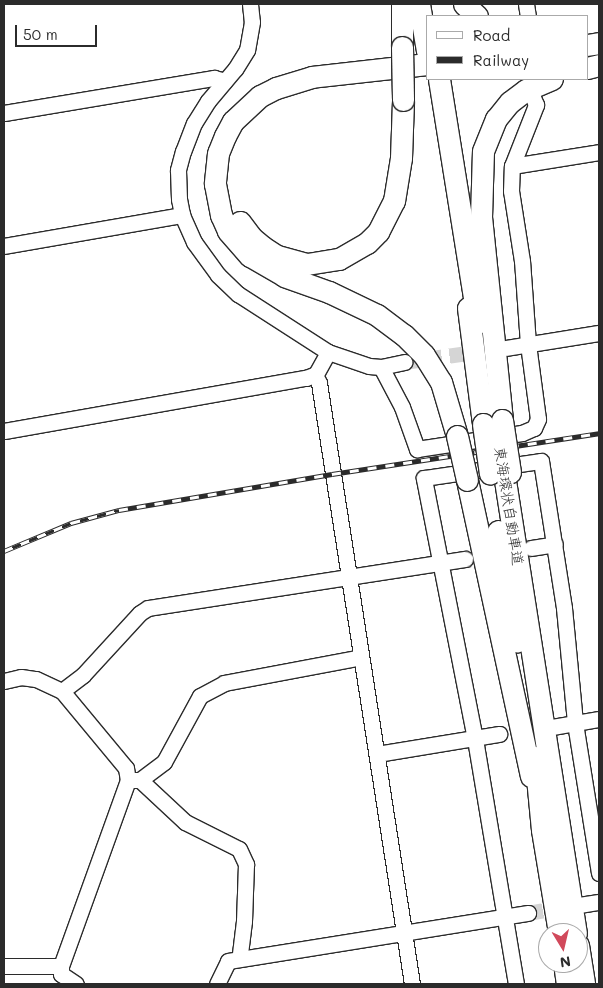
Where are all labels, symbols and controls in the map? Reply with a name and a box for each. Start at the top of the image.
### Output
scale bar [18,15,100,47]
legend [426,15,588,80]
text: 50 m [23,24,58,44]
text: Road [473,25,510,45]
text: Railway [473,50,529,70]
street label: 東海環状自動車道 [491,445,527,567]
north arrow [538,923,588,973]
text: N [559,952,572,973]

